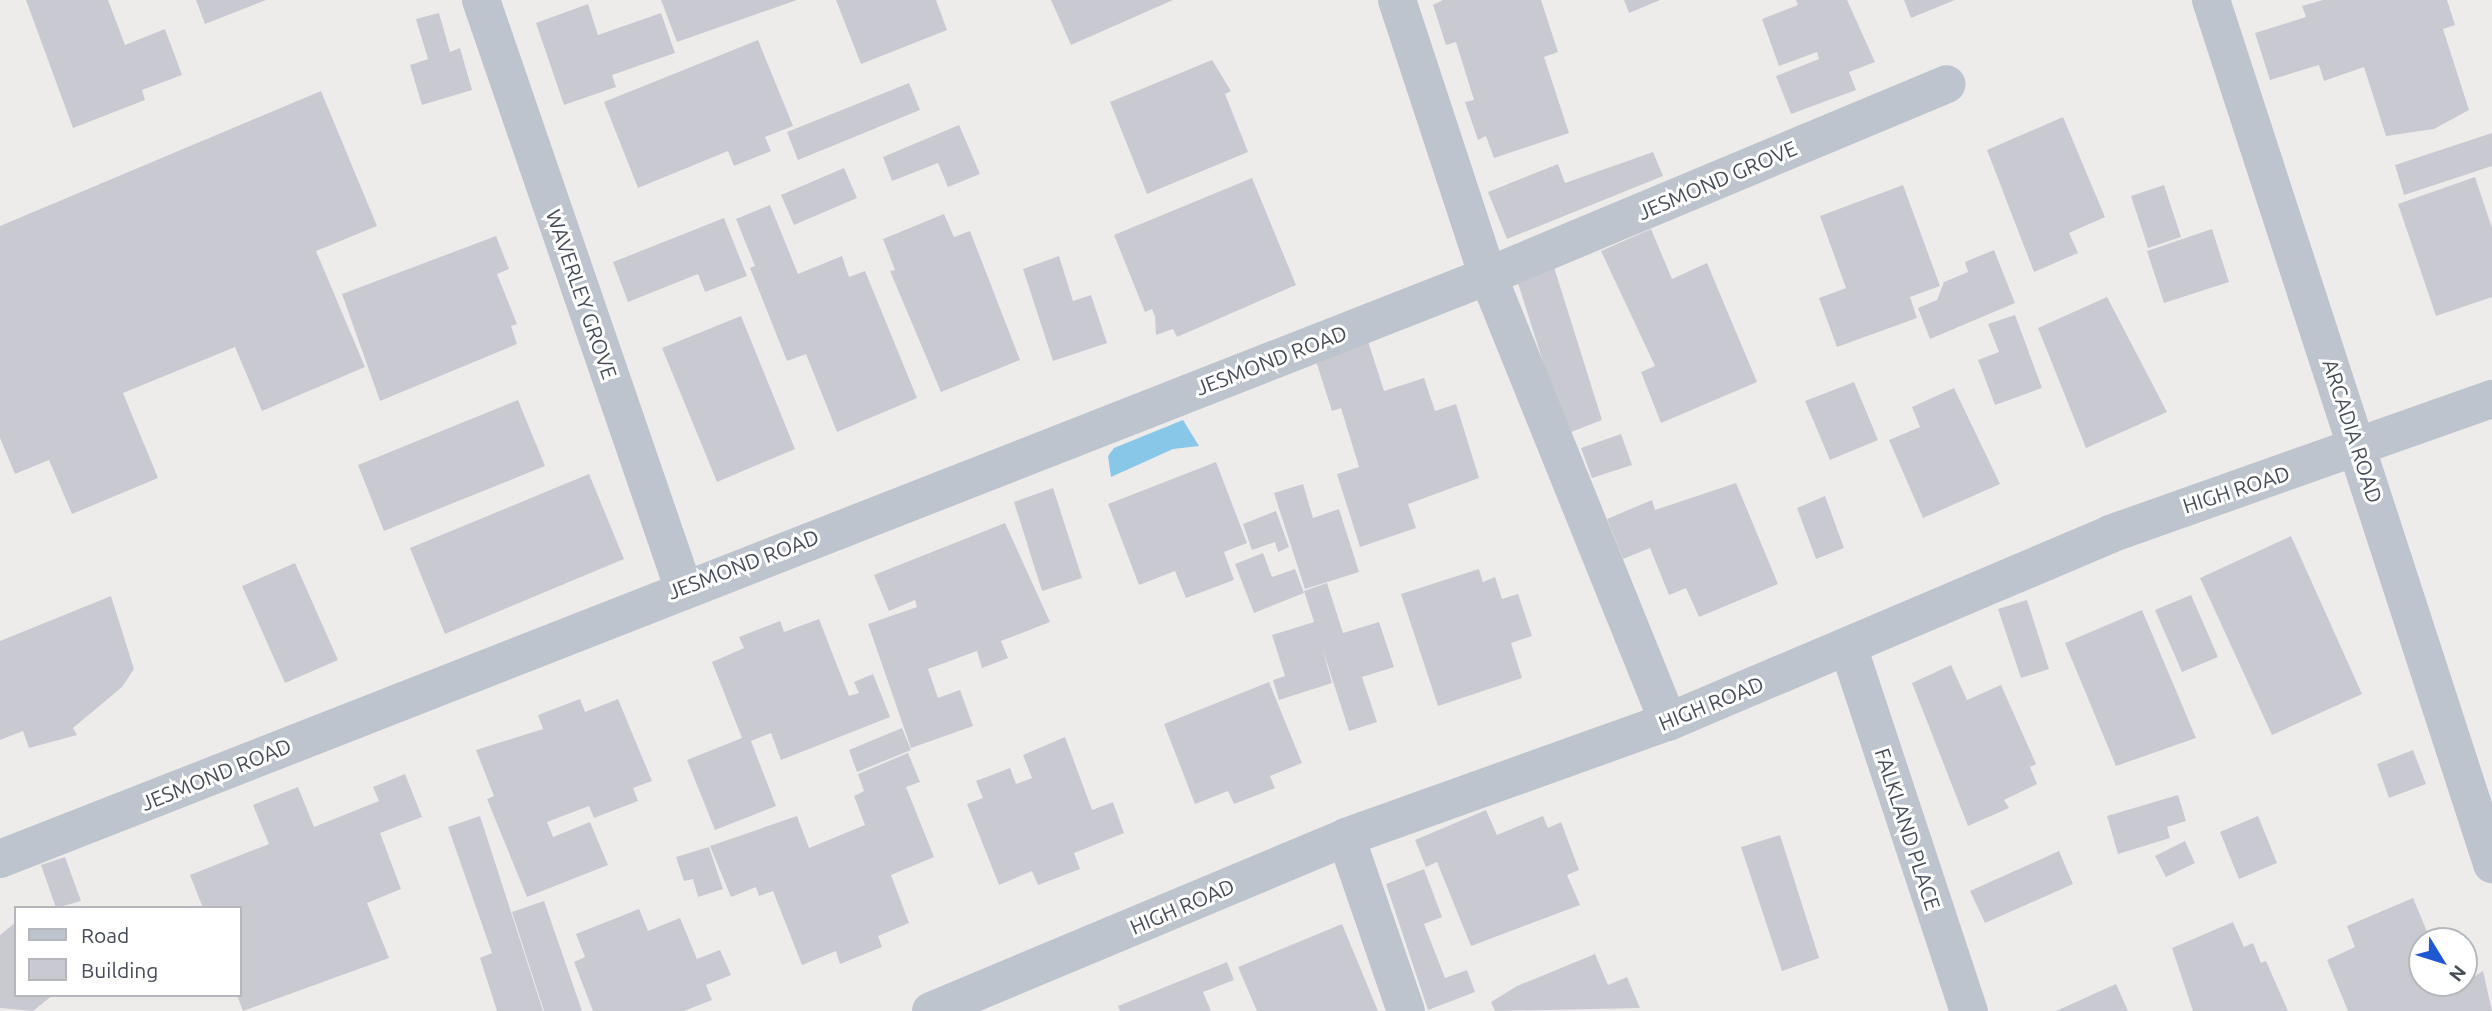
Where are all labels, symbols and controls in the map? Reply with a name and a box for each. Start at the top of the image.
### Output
street label: JESMOND GROVE [1634,135,1800,225]
street label: WAVERLEY GROVE [541,206,623,382]
street label: JESMOND ROAD [1192,320,1350,400]
street label: ARCADIA ROAD [2318,356,2388,506]
street label: HIGH ROAD [2179,460,2293,518]
street label: JESMOND ROAD [664,524,822,604]
street label: HIGH ROAD [1655,671,1767,735]
street label: JESMOND ROAD [137,732,295,816]
street label: FALKLAND PLACE [1870,745,1946,913]
street label: HIGH ROAD [1126,873,1238,939]
legend [14,906,242,997]
text: Road [81,923,129,947]
north arrow [2408,927,2478,997]
text: Building [81,958,158,982]
text: N [2445,961,2471,986]

